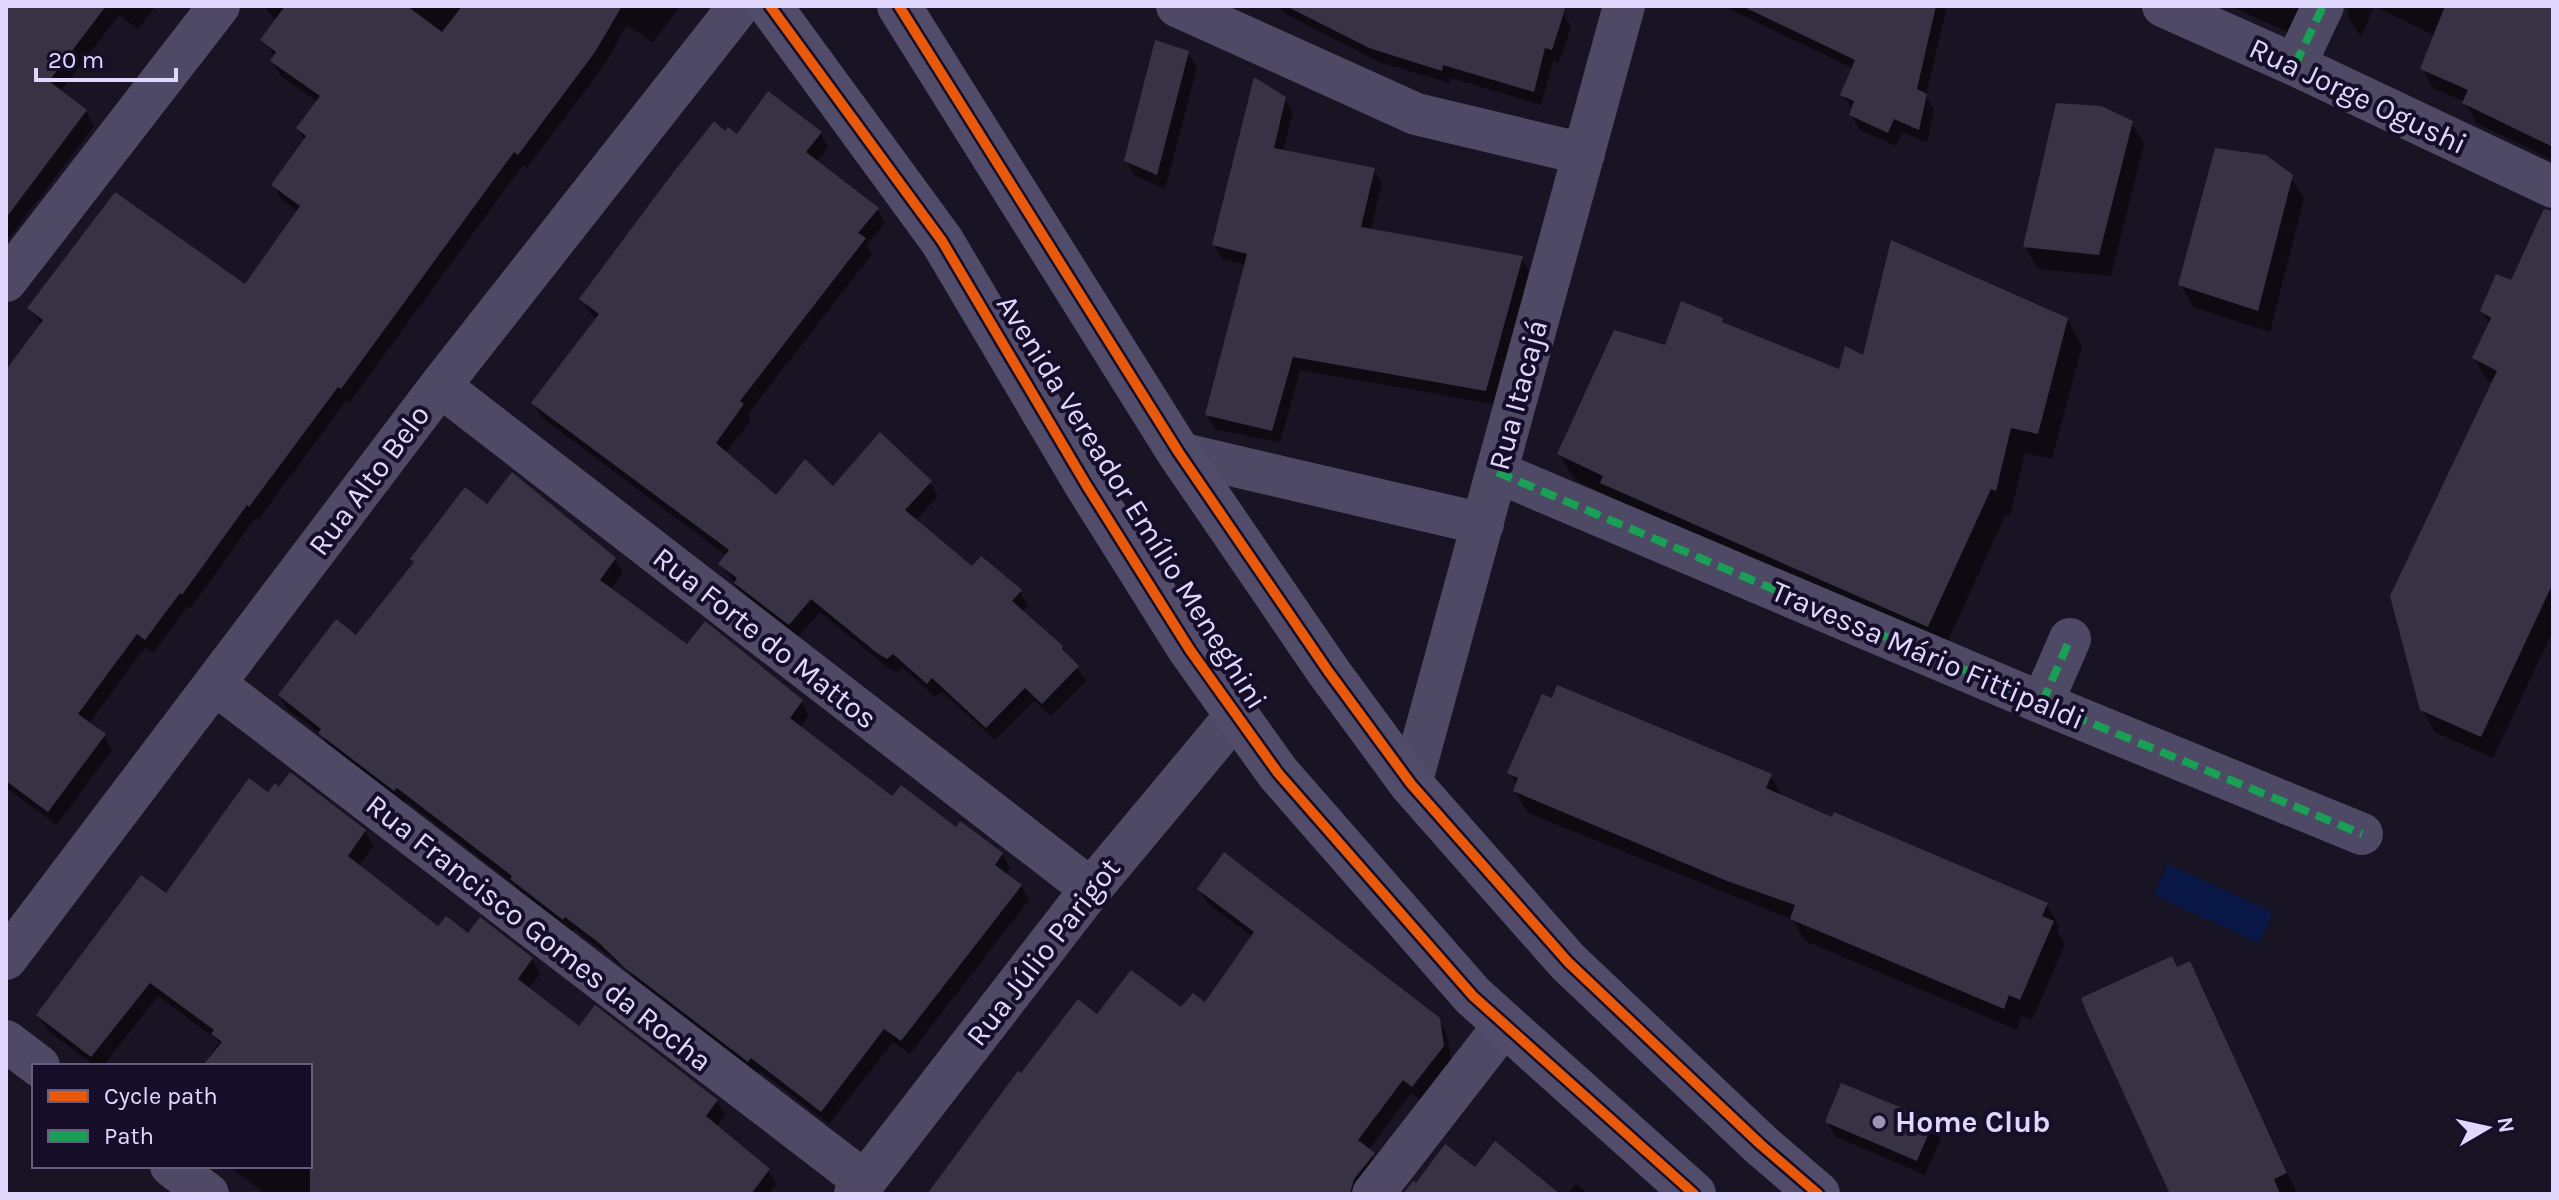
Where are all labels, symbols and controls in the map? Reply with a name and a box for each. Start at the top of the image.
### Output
street label: Rua Jorge Ogushi [2244,30,2472,162]
scale bar [36,32,176,82]
text: 20 m [48,46,104,74]
street label: Avenida Vereador Emílio Meneghini [989,288,1275,716]
street label: Rua Itacajá [1481,316,1555,474]
street label: Rua Alto Belo [301,398,437,562]
street label: Rua Forte do Mattos [646,539,884,737]
street label: Travessa Mário Fittipaldi [1766,573,2090,737]
street label: Rua Francisco Gomes da Rocha [359,787,719,1079]
street label: Rua Júlio Parigot [958,851,1128,1053]
legend [32,1064,312,1168]
text: Cycle path [104,1082,218,1110]
north arrow [2447,1088,2527,1168]
place label: Home Club [1895,1104,2050,1140]
marker: Home Club [1870,1113,1888,1131]
text: N [2492,1115,2520,1135]
text: Path [104,1122,154,1150]

